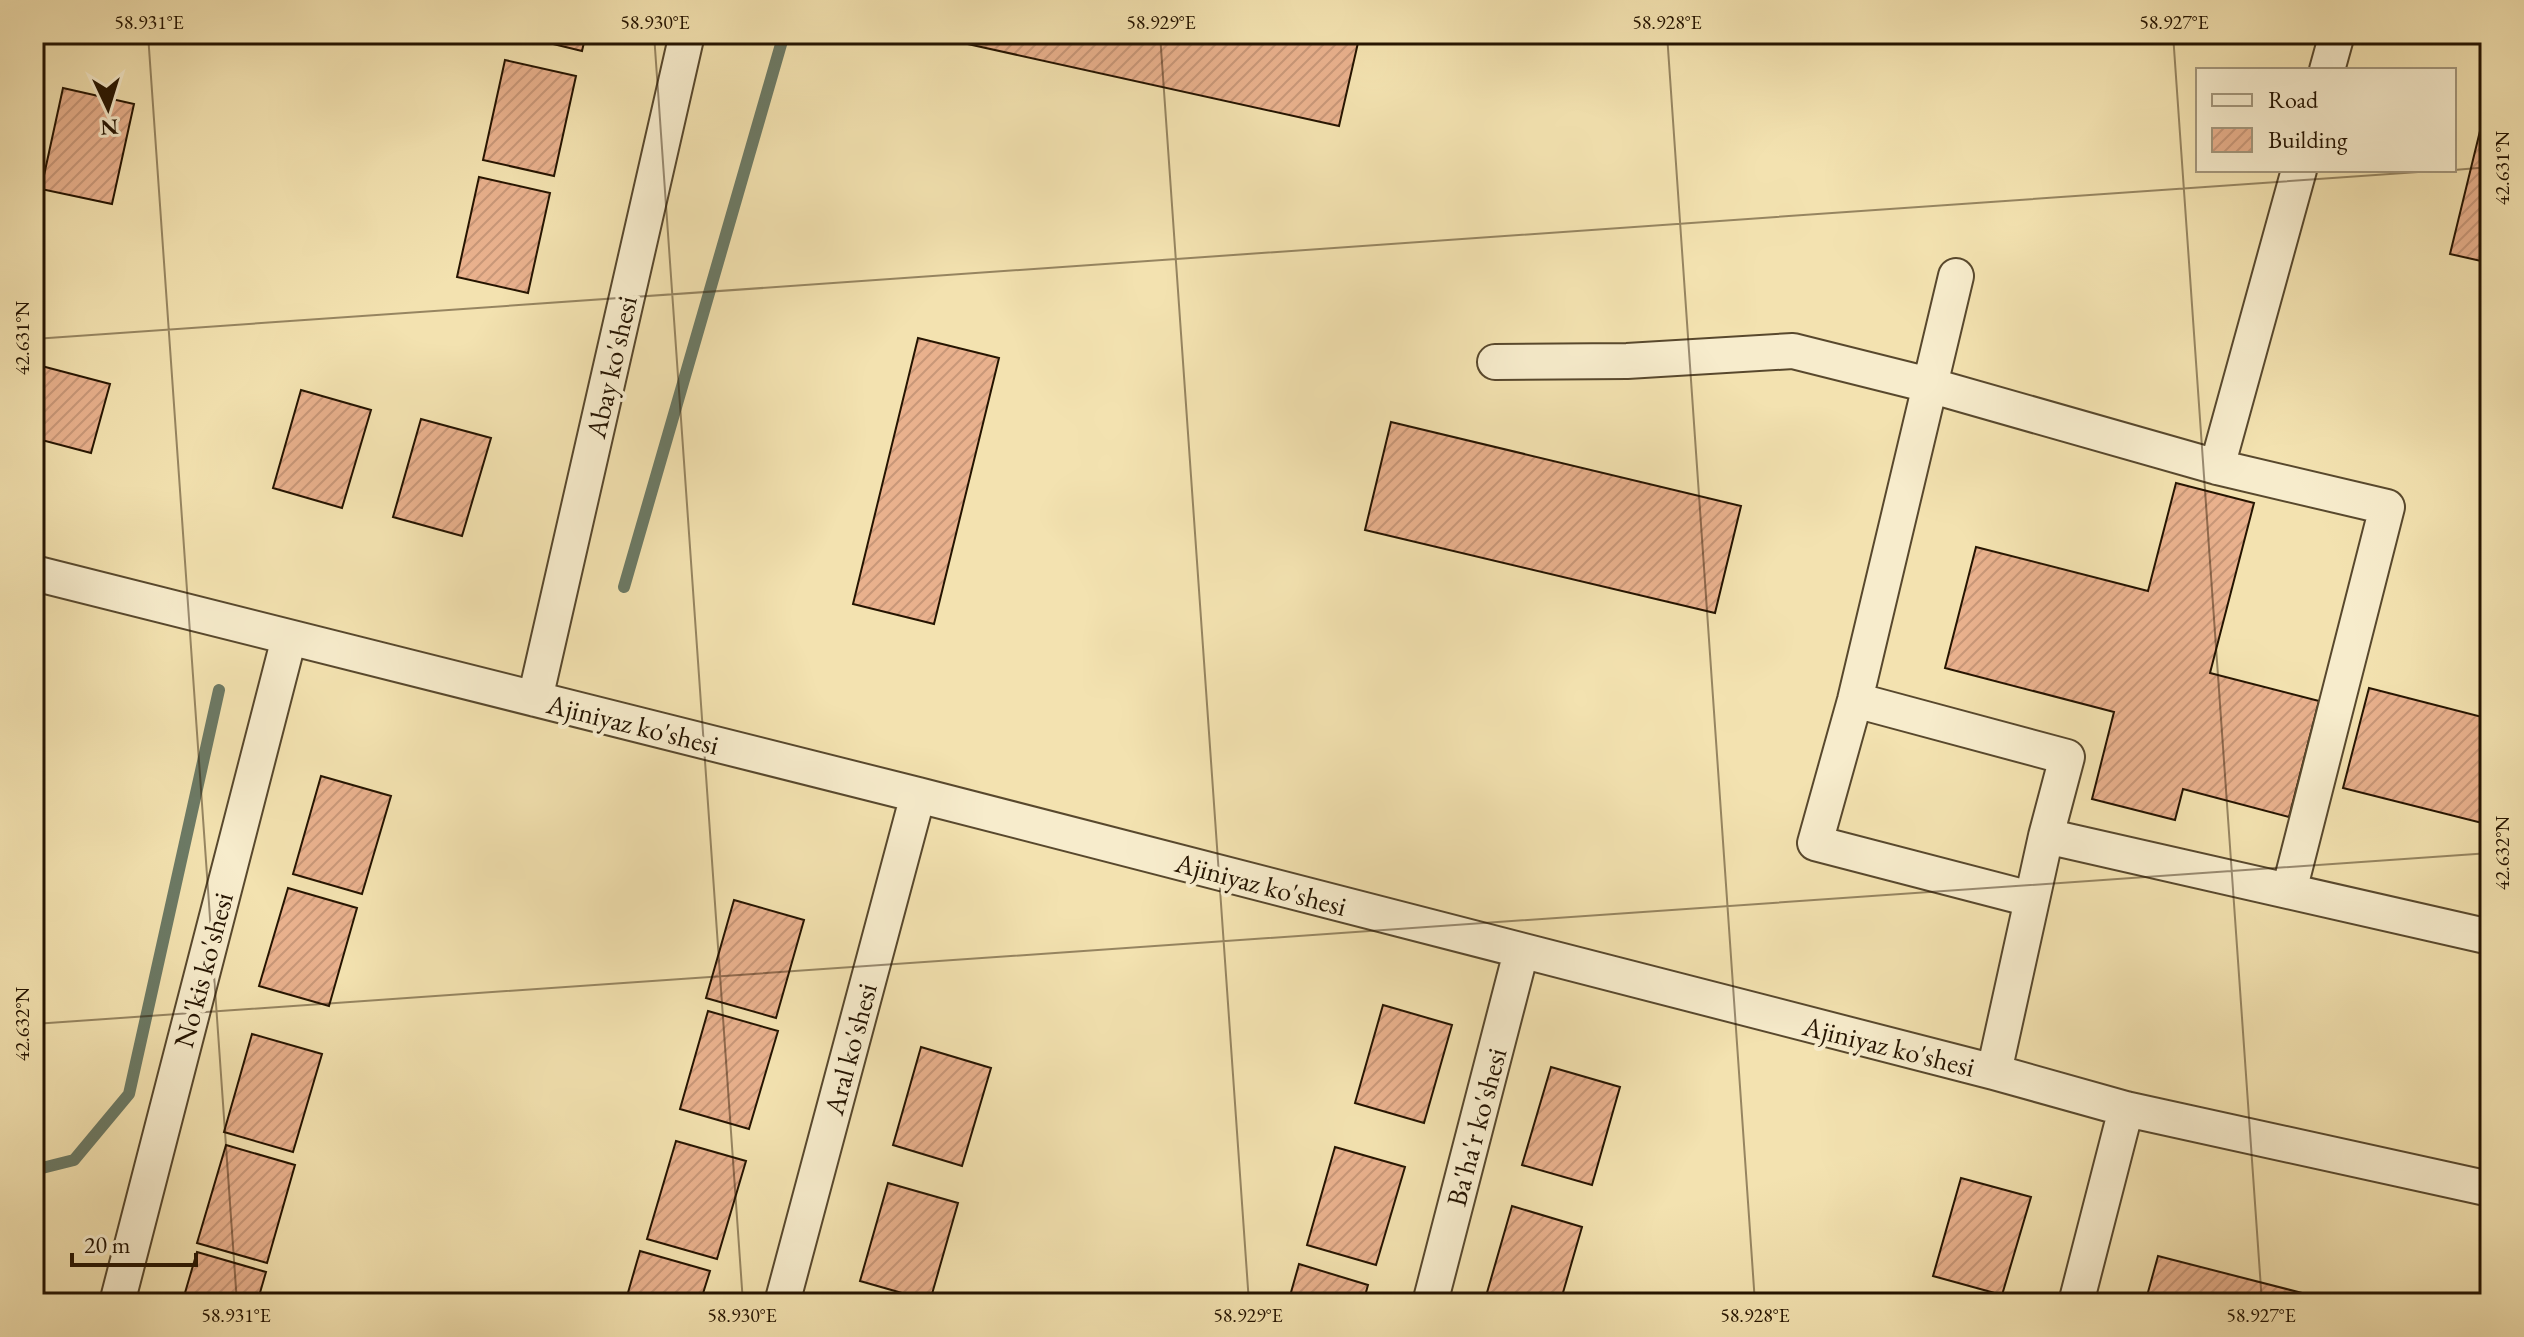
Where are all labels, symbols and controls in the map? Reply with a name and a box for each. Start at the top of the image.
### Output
text: 58.931°E [114,9,184,35]
text: 58.930°E [620,9,690,35]
text: 58.929°E [1126,9,1196,35]
text: 58.928°E [1632,9,1702,35]
text: 58.927°E [2139,9,2209,35]
north arrow [68,68,148,148]
legend [2196,68,2456,172]
text: Road [2268,84,2319,115]
text: N [99,112,119,143]
text: Building [2268,124,2348,155]
text: 42.631°N [2489,131,2515,205]
street label: Abay ko'shesi [577,292,645,443]
text: 42.631°N [9,301,35,375]
street label: Ajiniyaz ko'shesi [542,685,723,763]
text: 42.632°N [2489,816,2515,890]
street label: Ajiniyaz ko'shesi [1171,844,1351,924]
street label: No'kis ko'shesi [165,888,241,1052]
street label: Aral ko'shesi [815,979,885,1120]
text: 42.632°N [9,987,35,1061]
street label: Ajiniyaz ko'shesi [1798,1007,1979,1085]
street label: Ba'ha'r ko'shesi [1438,1044,1514,1210]
scale bar [72,1217,196,1267]
text: 20 m [84,1229,131,1260]
text: 58.931°E [201,1302,271,1328]
text: 58.930°E [707,1302,777,1328]
text: 58.929°E [1213,1302,1283,1328]
text: 58.928°E [1720,1302,1790,1328]
text: 58.927°E [2226,1302,2296,1328]

